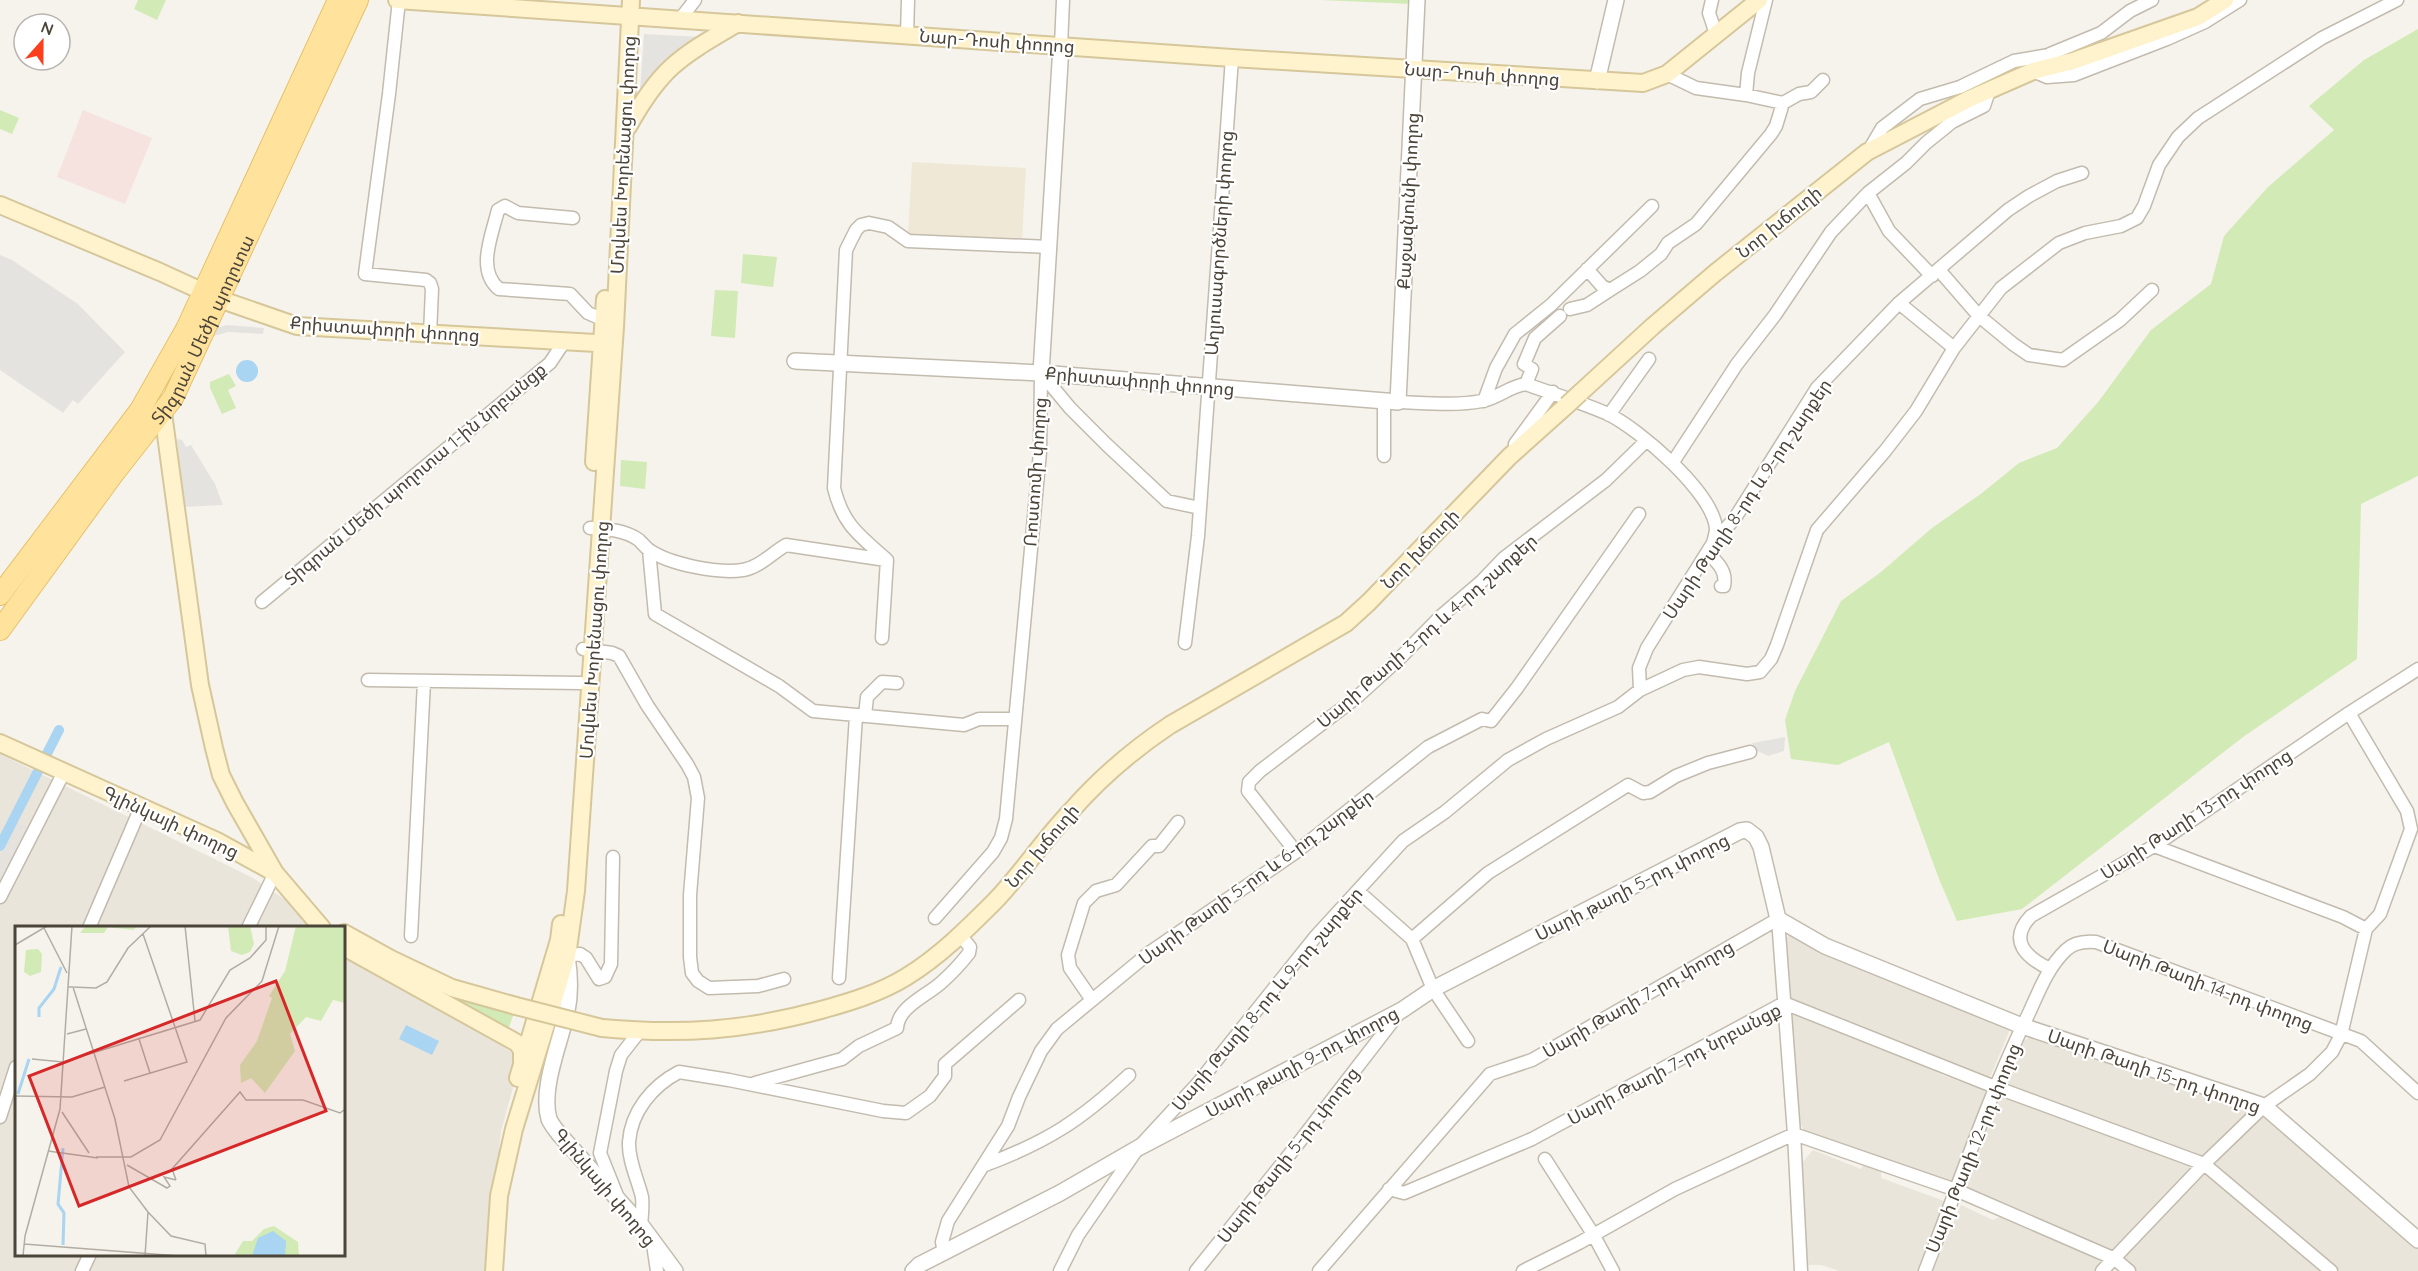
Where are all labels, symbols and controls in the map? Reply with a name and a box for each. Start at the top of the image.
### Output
north arrow [12,12,72,72]
text: N [38,17,56,39]
street label: Նար-Դոսի փողոց [918,24,1076,58]
street label: Մովսես Խորենացու փողոց [605,35,641,275]
street label: Նար-Դոսի փողոց [1403,57,1561,91]
street label: Քաջազնունի փողոց [1392,112,1424,290]
street label: Աղյուսագործների փողոց [1200,130,1238,356]
street label: Նոր խճուղի [1732,181,1826,263]
street label: Տիգրան Մեծի պողոտա [146,231,259,429]
street label: Քրիստափորի փողոց [289,311,481,347]
street label: Տիգրան Մեծի պողոտա 1-ին նրբանցք [279,358,551,590]
street label: Քրիստափորի փողոց [1044,361,1236,401]
street label: Սարի Թաղի 8-րդ և 9-րդ շարքեր [1658,374,1836,624]
street label: Ռոստոմի փողոց [1018,397,1052,547]
street label: Նոր խճուղի [1376,504,1464,594]
street label: Մովսես Խորենացու փողոց [574,520,614,760]
street label: Սարի Թաղի 3-րդ և 4-րդ շարքեր [1312,529,1542,733]
street label: Սարի Թաղի 13-րդ փողոց [2096,743,2296,885]
street label: Գլինկայի փողոց [99,780,243,864]
street label: Սարի Թաղի 5-րդ և 6-րդ շարքեր [1134,784,1378,970]
street label: Նոր խճուղի [1000,799,1084,893]
street label: Սարի թաղի 5-րդ փողոց [1531,828,1733,946]
street label: Սարի Թաղի 8-րդ և 9-րդ շարքեր [1166,882,1368,1116]
inset map [15,926,345,1256]
street label: Սարի Թաղի 14-րդ փողոց [2100,934,2316,1036]
street label: Սարի Թաղի 7-րդ փողոց [1538,935,1738,1063]
street label: Սարի Թաղի 7-րդ նրբանցք [1563,998,1785,1130]
street label: Սարի թաղի 9-րդ փողոց [1202,1001,1402,1123]
street label: Սարի Թաղի 15-րդ փողոց [2044,1024,2264,1118]
street label: Սարի Թաղի 12-րդ փողոց [1920,1040,2026,1256]
street label: Սարի Թաղի 5-րդ փողոց [1212,1062,1364,1248]
street label: Գլինկայի փողոց [549,1123,661,1251]

